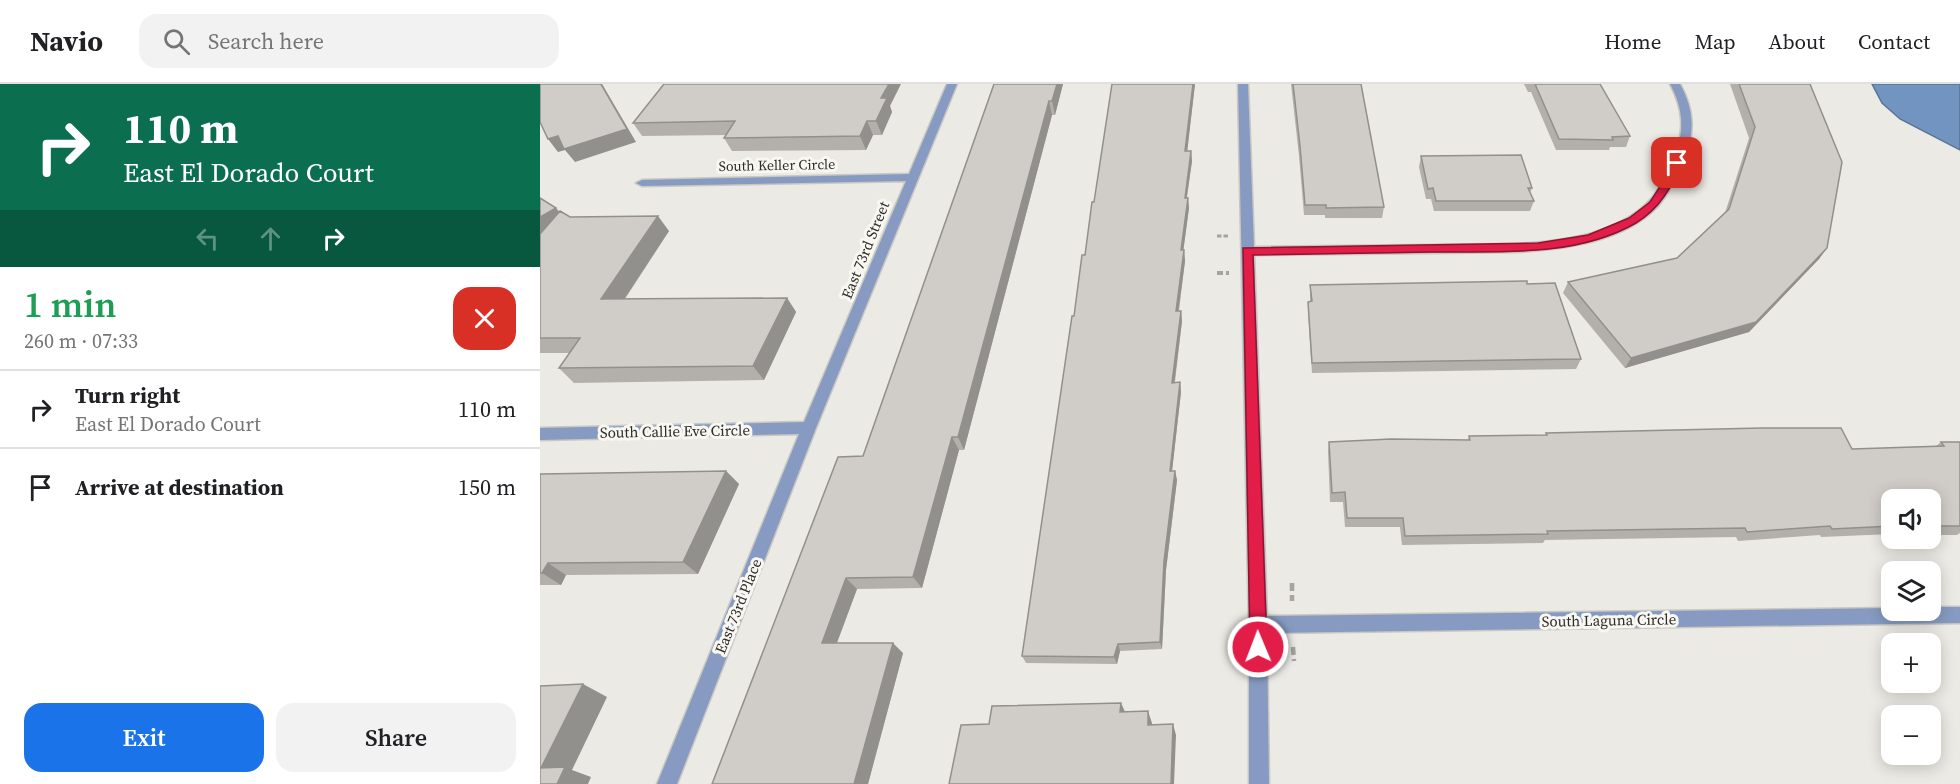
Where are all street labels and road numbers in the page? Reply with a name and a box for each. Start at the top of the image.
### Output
street label: South Keller Circle [719,154,835,176]
street label: East 73rd Street [836,198,894,302]
street label: South Callie Eve Circle [600,419,751,443]
street label: East 73rd Place [709,555,767,657]
street label: South Laguna Circle [1542,608,1677,632]

